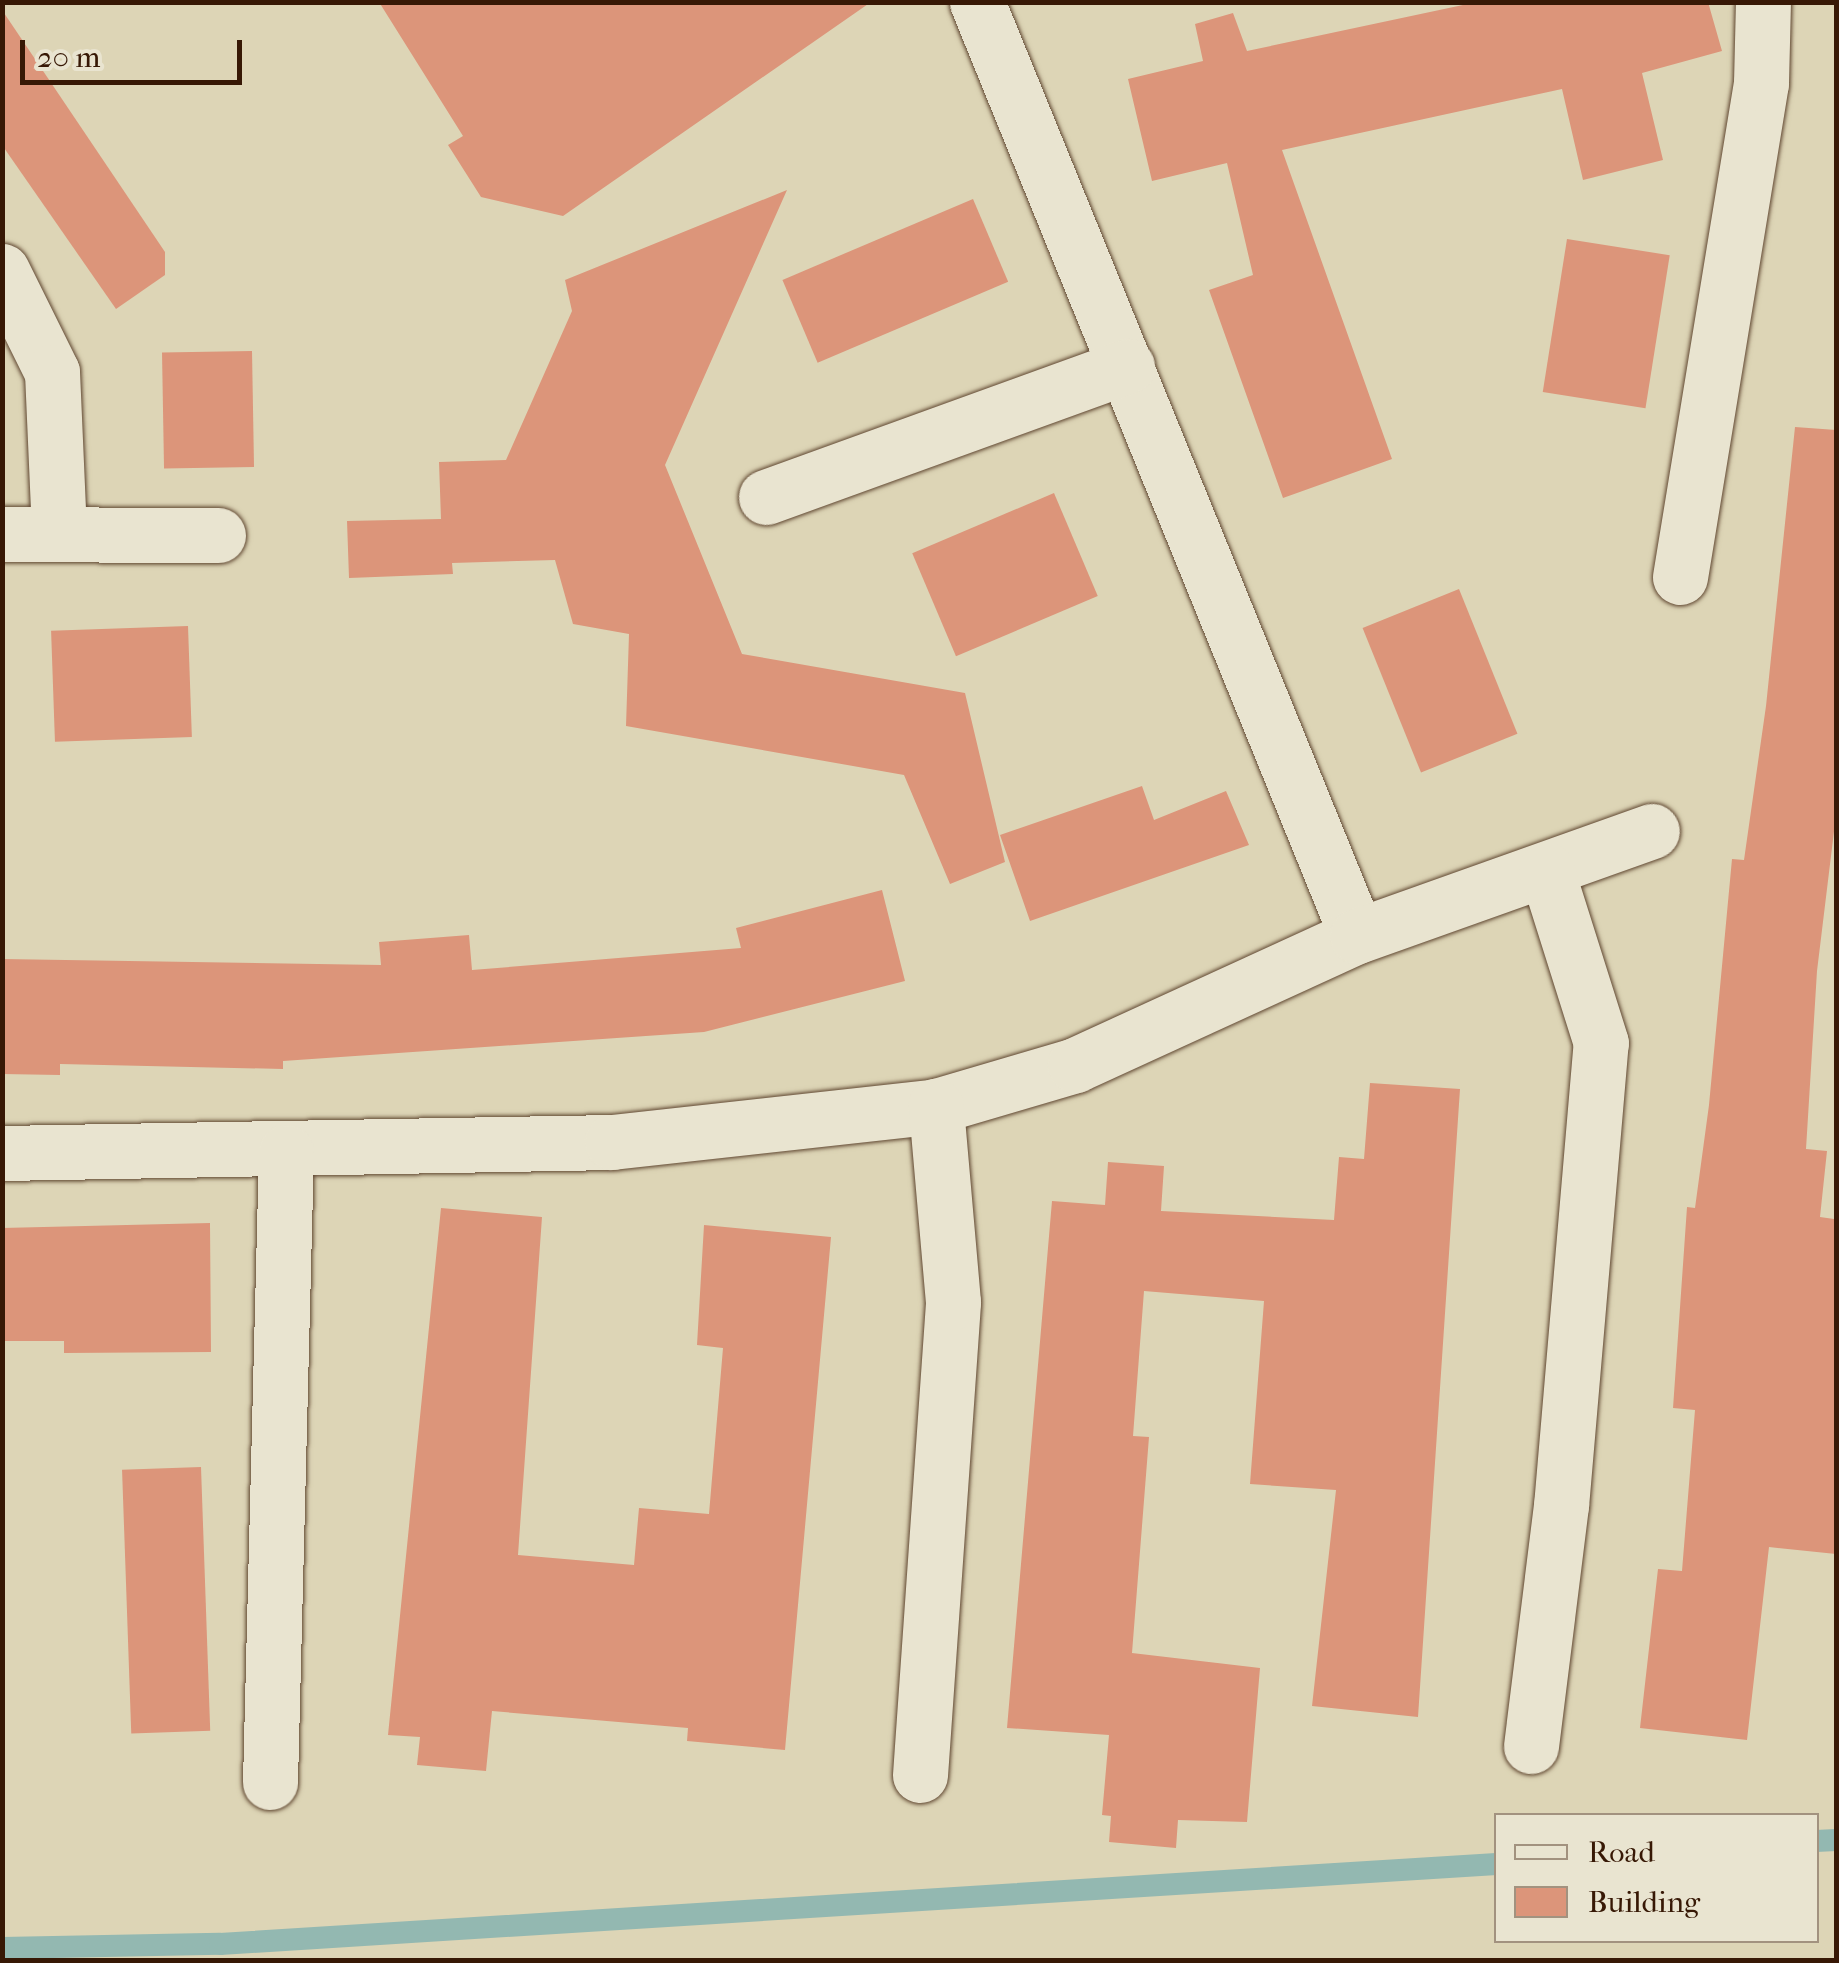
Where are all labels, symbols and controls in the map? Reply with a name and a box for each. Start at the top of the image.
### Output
scale bar [25,20,248,82]
text: 20 m [37,40,100,75]
legend [1494,1813,1819,1943]
text: Road [1588,1835,1655,1870]
text: Building [1588,1885,1700,1920]

